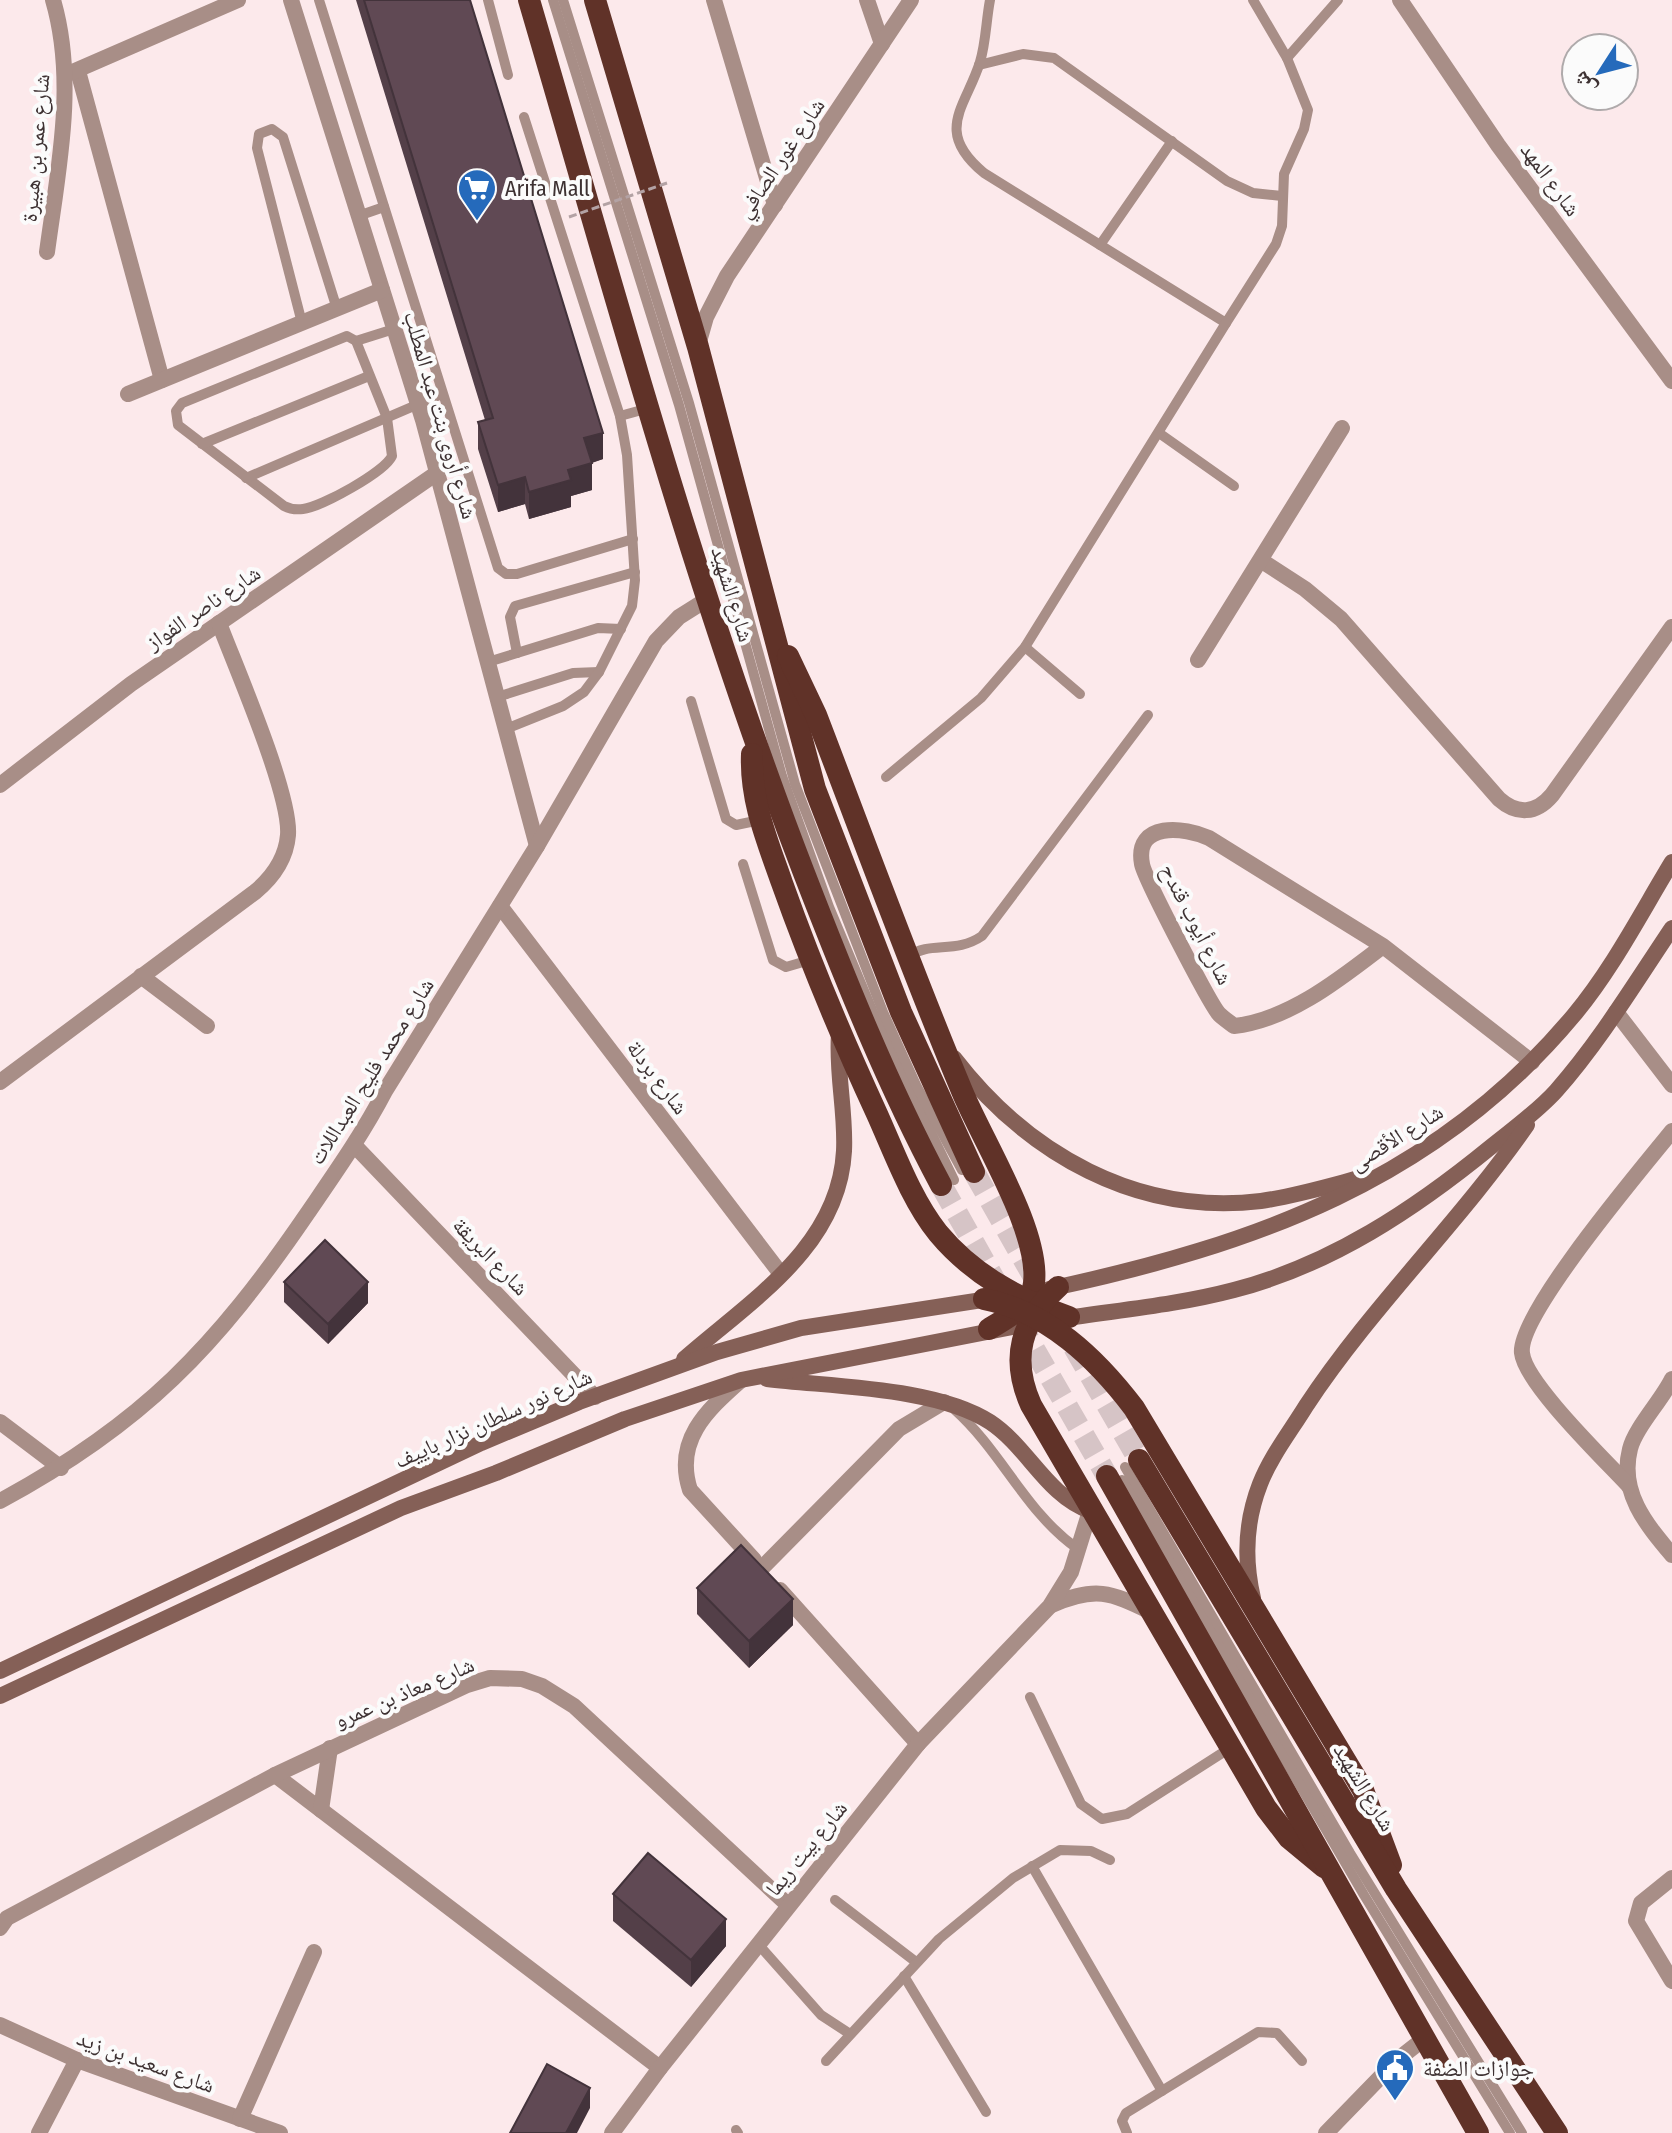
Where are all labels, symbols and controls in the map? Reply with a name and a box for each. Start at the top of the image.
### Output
north arrow [1560,32,1640,112]
text: ش [1566,66,1602,101]
street label: شارع عمر بن هبيرة [16,73,55,223]
street label: شارع غور الصافي [730,93,833,225]
street label: شارع المهد [1515,137,1586,222]
supermarket icon: Arifa Mall [456,167,498,222]
place label: Arifa Mall [505,175,590,202]
street label: شارع أروى بنت عبد المطلب [398,308,483,522]
street label: شارع الشهيد [705,543,760,645]
street label: شارع ناصر الفواز [140,559,266,656]
street label: شارع أيوب قندح [1154,859,1239,989]
street label: شارع محمد فليح العبداللات [303,973,440,1170]
street label: شارع بردلة [621,1035,694,1120]
street label: شارع الأقصى [1345,1098,1448,1177]
street label: شارع البريقة [447,1212,534,1301]
street label: شارع نور سلطان نزار باييف [390,1363,596,1474]
street label: شارع معاذ بن عمرو [330,1651,478,1734]
street label: شارع الشهيد [1328,1738,1401,1836]
street label: شارع بيت ريما [760,1795,853,1901]
street label: شارع سعيد بن زيد [73,2024,218,2099]
public building icon: جوازات الضفة [1374,2047,1416,2102]
place label: جوازات الضفة [1423,2055,1534,2082]

